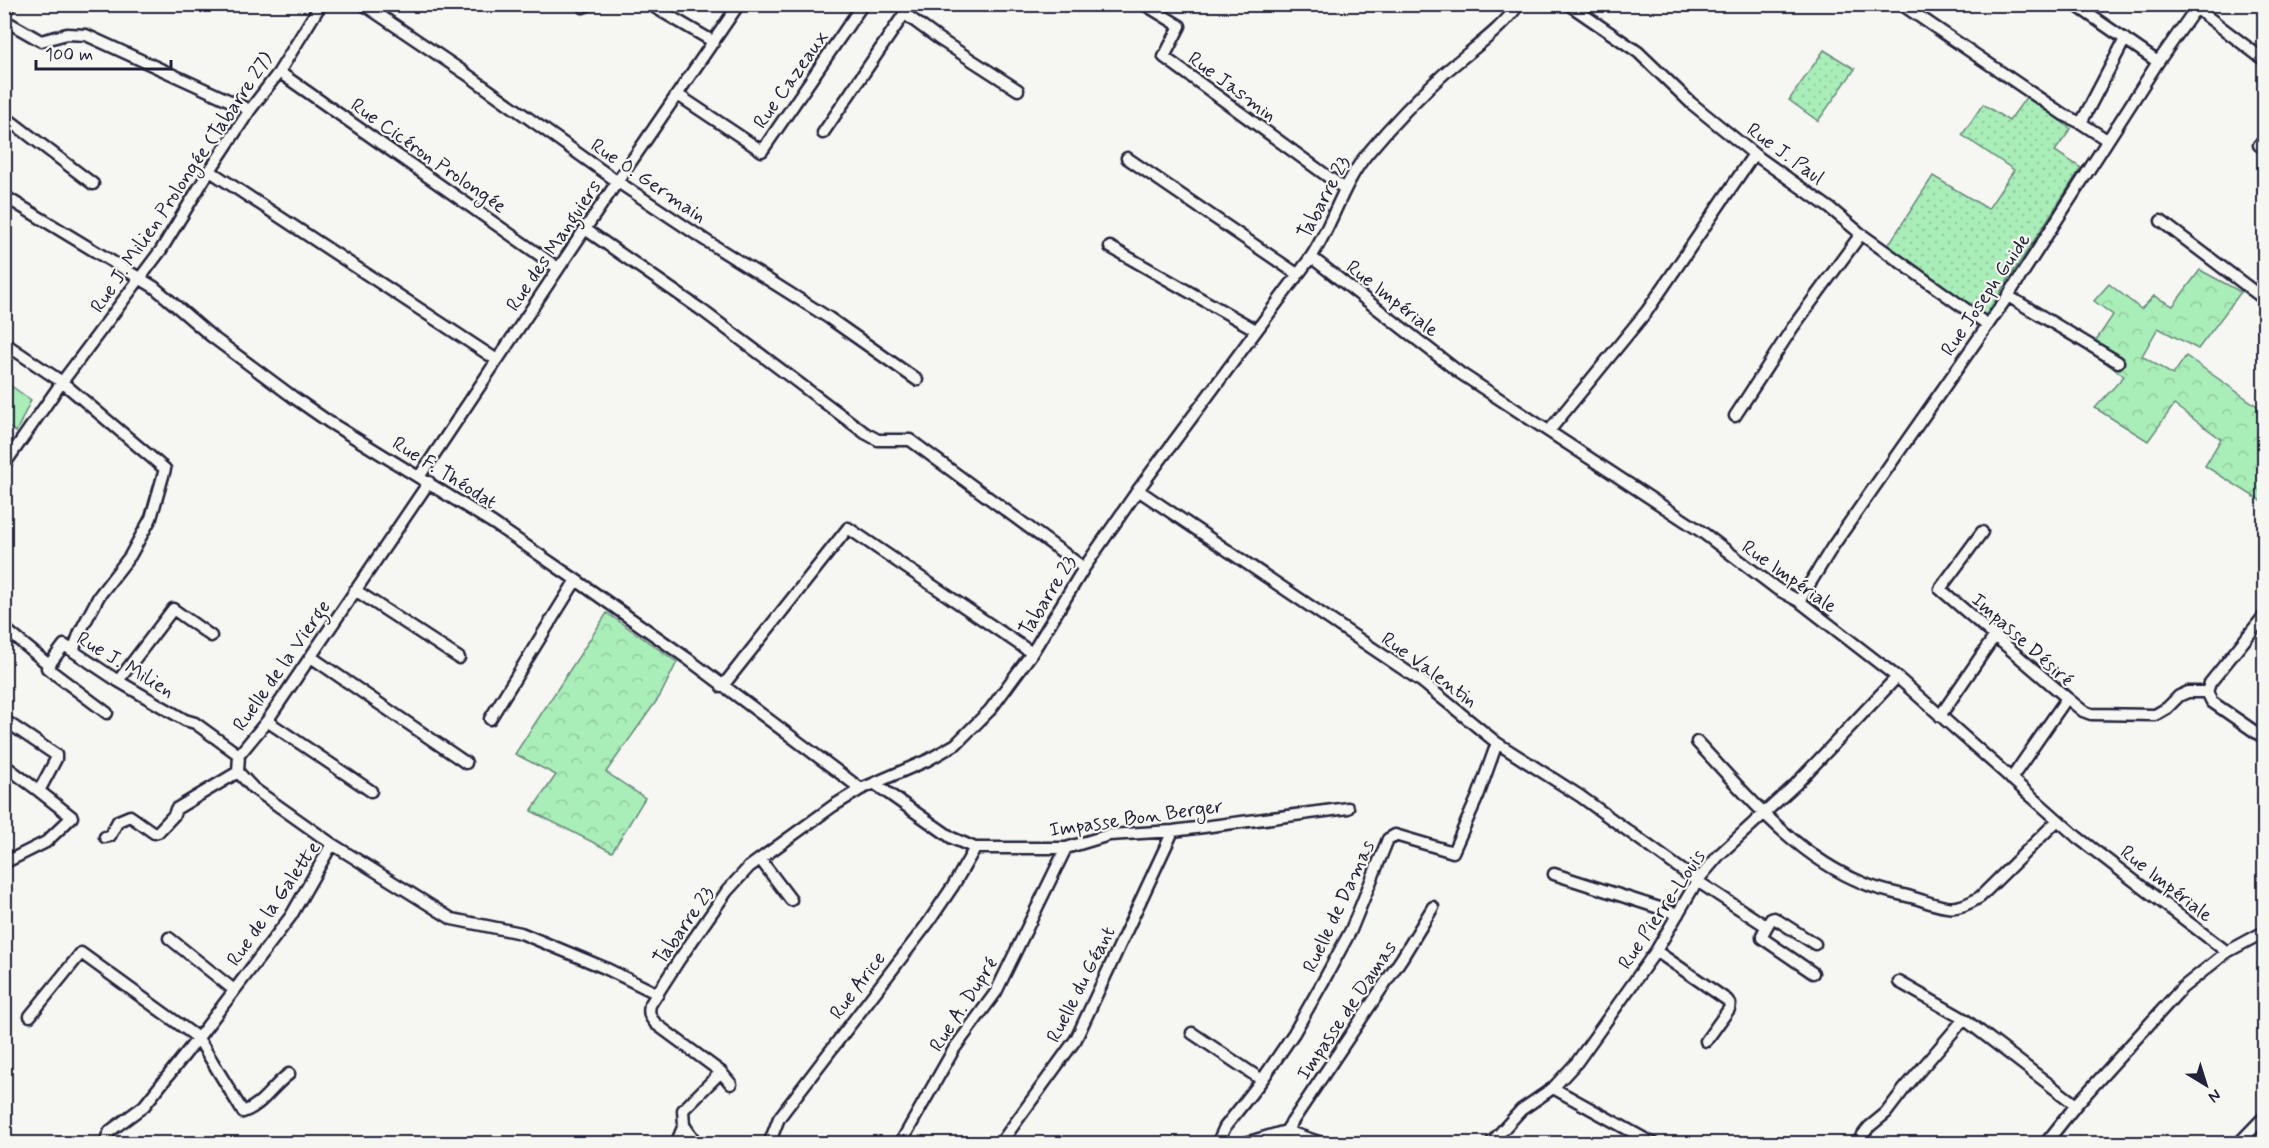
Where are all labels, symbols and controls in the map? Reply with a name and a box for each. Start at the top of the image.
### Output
street label: Rue Cazeaux [747,25,835,134]
scale bar [36,33,171,71]
text: 100 m [45,43,93,67]
street label: Rue Jasmin [1182,46,1282,129]
street label: Rue J. Milien Prolongée (Tabarre 27) [85,47,281,319]
street label: Rue Cicéron Prolongée [344,92,512,221]
street label: Rue J. Paul [1741,117,1829,192]
street label: Rue O. Germain [585,132,711,230]
street label: Tabarre 23 [1291,152,1357,244]
street label: Rue des Manguiers [500,175,610,318]
street label: Rue Joseph Guide [1935,228,2037,362]
street label: Rue Impériale [1340,254,1444,344]
street label: Rue F. Théodat [387,430,502,516]
street label: Rue Impériale [1736,534,1842,620]
street label: Tabarre 23 [1013,550,1084,641]
street label: Impasse Désiré [1965,587,2079,693]
street label: Ruelle de la Vierge [227,595,339,738]
street label: Rue J. Milien [71,625,179,705]
street label: Rue Valentin [1375,626,1483,714]
street label: Impasse Bon Berger [1048,793,1225,845]
street label: Rue de la Galette [221,836,328,972]
street label: Ruelle de Damas [1297,836,1382,977]
street label: Rue Impériale [2114,839,2218,929]
street label: Rue Pierre-Louis [1612,845,1712,975]
street label: Tabarre 23 [647,881,721,971]
street label: Ruelle du Géant [1040,922,1122,1047]
street label: Impasse de Damas [1291,936,1404,1086]
street label: Rue Arice [824,946,893,1025]
street label: Rue A. Dupré [924,952,1005,1057]
north arrow [2176,1055,2236,1115]
text: N [2204,1084,2225,1107]

